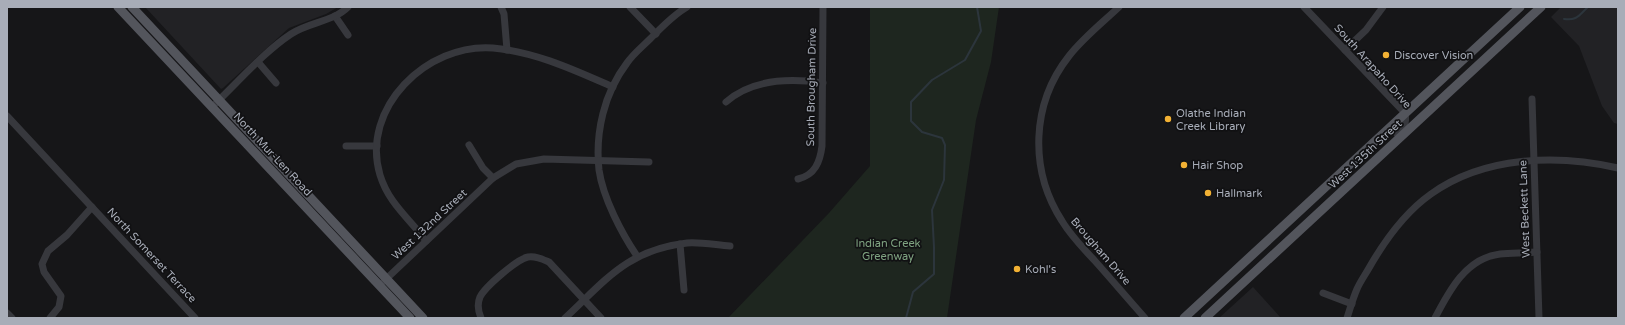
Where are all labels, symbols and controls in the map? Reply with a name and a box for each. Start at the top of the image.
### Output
street label: South Arapaho Drive [1331,22,1414,111]
street label: South Brougham Drive [804,28,819,147]
place label: Discover Vision [1394,49,1473,62]
marker: Discover Vision [1381,50,1391,60]
place label: Olathe Indian Creek Library [1176,107,1246,133]
street label: North Mur-Len Road [231,110,315,199]
marker: Olathe Indian Creek Library [1163,114,1173,124]
street label: West 135th Street [1326,117,1405,192]
place label: Hair Shop [1192,159,1243,172]
marker: Hair Shop [1179,160,1189,170]
street label: West Beckett Lane [1516,160,1533,258]
street label: West 132nd Street [389,186,470,262]
place label: Hallmark [1216,187,1262,200]
marker: Hallmark [1203,188,1213,198]
street label: North Somerset Terrace [104,205,199,305]
street label: Brougham Drive [1068,215,1133,288]
park label: Indian Creek Greenway [855,237,921,263]
place label: Kohl's [1025,263,1056,276]
marker: Kohl's [1012,264,1022,274]

